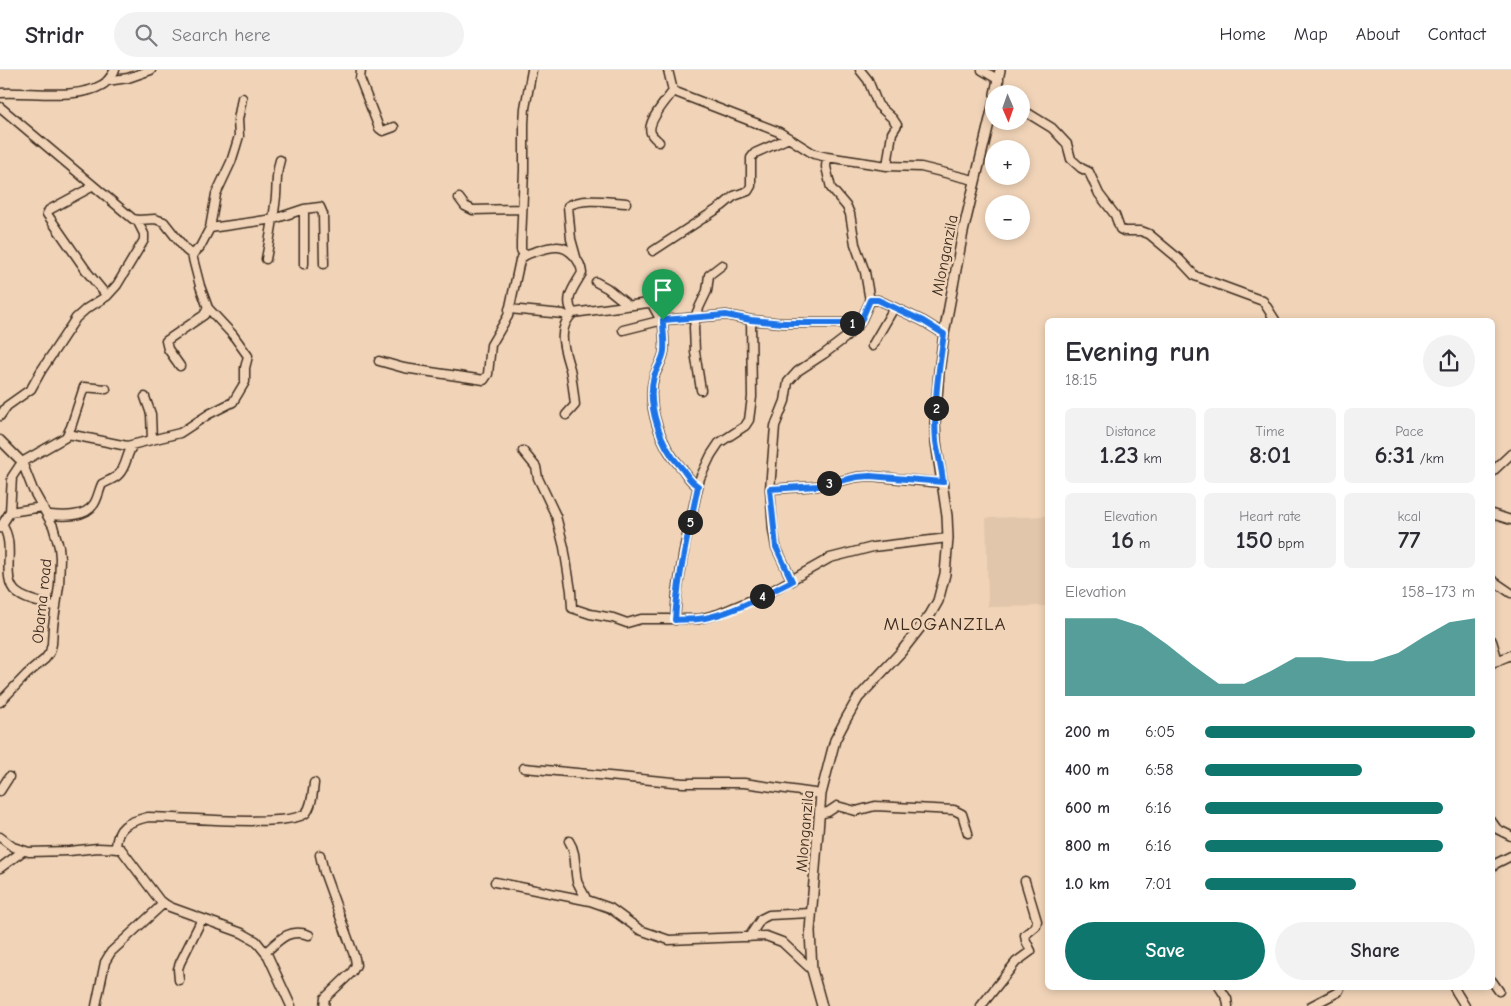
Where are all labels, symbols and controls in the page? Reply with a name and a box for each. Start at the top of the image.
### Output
search box [114,12,464,57]
text: Stridr [25,21,84,49]
icon: search [132,21,160,49]
text: Search here [172,24,271,46]
text: Home [1219,24,1266,45]
text: Map [1294,24,1328,45]
text: About [1356,24,1400,45]
text: Contact [1428,24,1486,45]
north arrow [985,85,1030,130]
map controls [985,85,1030,240]
button: + [985,140,1030,185]
button: − [985,195,1030,240]
street label: Mlonganzila [928,213,962,297]
pin [642,269,684,320]
icon: arrive [649,276,677,304]
pin: 1 [840,310,864,336]
text: 1 [850,315,855,332]
button: share [1423,335,1475,387]
text: Evening run [1065,336,1210,368]
text: 18:15 [1065,371,1097,389]
pin: 2 [924,396,948,420]
text: 2 [933,400,940,417]
text: Distance [1106,423,1156,440]
text: Time [1255,423,1285,440]
text: Pace [1395,423,1423,440]
text: 1.23 [1100,440,1139,469]
text: 8:01 [1249,440,1291,469]
text: 6:31 [1375,440,1415,469]
text: km [1139,450,1162,467]
text: /km [1415,450,1444,467]
pin: 3 [816,470,842,496]
text: 3 [826,475,833,492]
text: Elevation [1104,508,1157,525]
text: Heart rate [1239,508,1301,525]
text: kcal [1398,508,1421,525]
pin: 5 [678,510,702,534]
text: 5 [687,514,694,531]
text: 16 [1111,525,1134,554]
text: 150 [1236,525,1273,554]
text: 77 [1398,525,1421,554]
text: m [1134,535,1150,552]
text: bpm [1273,535,1304,552]
street label: Obama road [29,558,55,644]
text: Elevation [1065,583,1126,601]
text: 158–173 m [1402,583,1475,601]
pin: 4 [750,584,774,608]
text: 4 [759,588,766,605]
district label: MLOGANZILA [883,613,1007,635]
text: 200 m [1065,723,1110,741]
text: 6:05 [1145,723,1175,741]
text: 400 m [1065,761,1109,779]
text: 6:58 [1145,761,1173,779]
street label: Mlonganzila [792,789,818,873]
text: 600 m [1065,799,1110,817]
text: 6:16 [1145,799,1172,817]
text: 800 m [1065,837,1110,855]
text: 6:16 [1145,837,1172,855]
text: 1.0 km [1065,875,1110,893]
text: 7:01 [1145,875,1172,893]
button: Save [1065,922,1265,980]
button: Share [1275,922,1475,980]

